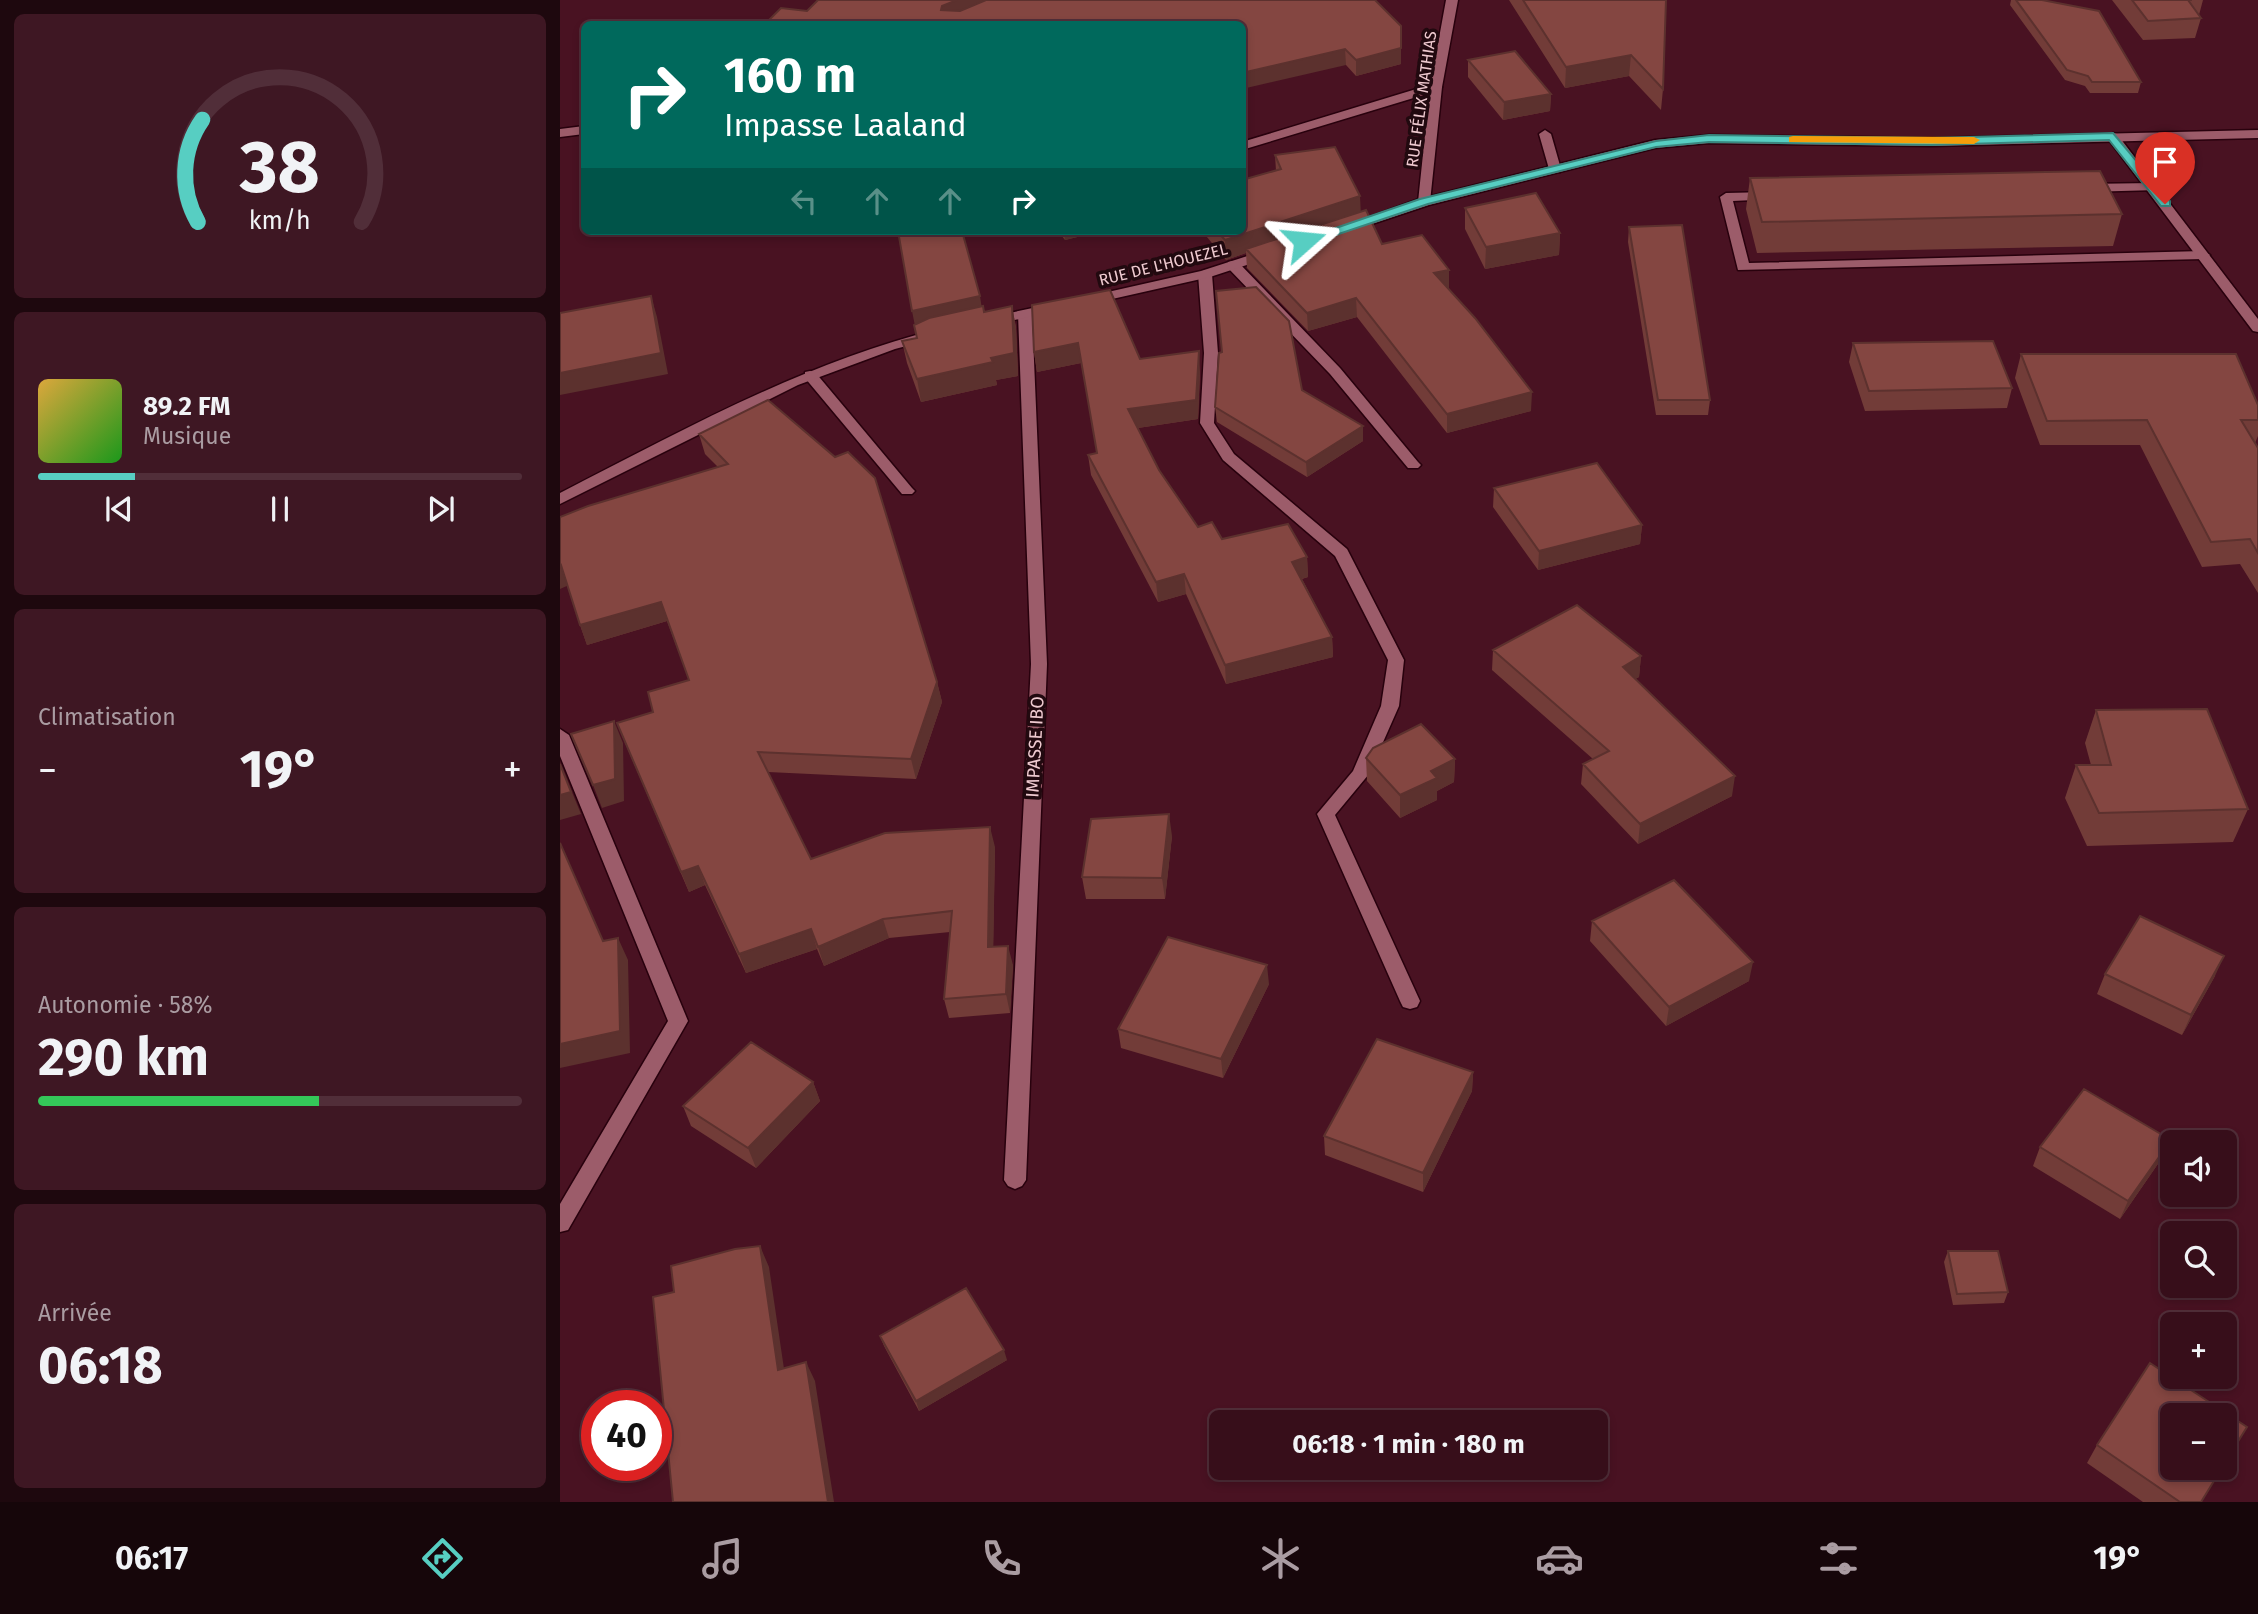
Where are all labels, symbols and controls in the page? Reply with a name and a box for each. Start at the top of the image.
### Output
street label: RUE FÉLIX MATHIAS [1402,29,1441,168]
text: 160 m [724,46,856,105]
icon: right [609,49,700,140]
text: Impasse Laaland [724,106,967,144]
text: 38 [239,124,320,211]
pin [2135,132,2195,204]
icon: arrive [2146,143,2184,181]
icon: left [785,182,823,220]
icon: ahead [858,182,896,220]
icon: ahead [931,182,969,220]
icon: right [1004,182,1042,220]
position arrow [1267,204,1341,278]
text: km/h [249,206,311,236]
street label: RUE DE L'HOUEZEL [1097,239,1229,290]
text: 89.2 FM [143,391,231,422]
text: Musique [143,422,231,450]
icon: previous [100,490,138,528]
icon: pause [261,490,299,528]
icon: next [422,490,460,528]
street label: IMPASSE IBO [1021,696,1049,798]
text: Climatisation [38,703,176,731]
text: 19° [240,738,320,801]
text: − [38,747,57,793]
text: + [503,747,522,793]
text: Autonomie · 58% [38,991,213,1019]
text: 290 km [38,1026,209,1089]
map controls [2160,1130,2237,1480]
button: sound [2160,1130,2237,1207]
button: search [2160,1221,2237,1298]
text: Arrivée [38,1299,112,1327]
button: + [2160,1312,2237,1389]
text: 06:18 [38,1334,163,1397]
speed limit sign: 40 [581,1390,672,1481]
button: − [2160,1403,2237,1480]
text: 06:18 · 1 min · 180 m [1292,1429,1525,1460]
icon: directions [418,1534,467,1583]
icon: music [698,1534,747,1583]
icon: phone [977,1534,1026,1583]
icon: climate [1256,1534,1305,1583]
icon: car [1535,1534,1584,1583]
icon: filters [1814,1534,1863,1583]
text: 06:17 [115,1539,188,1577]
text: 19° [2093,1539,2143,1577]

